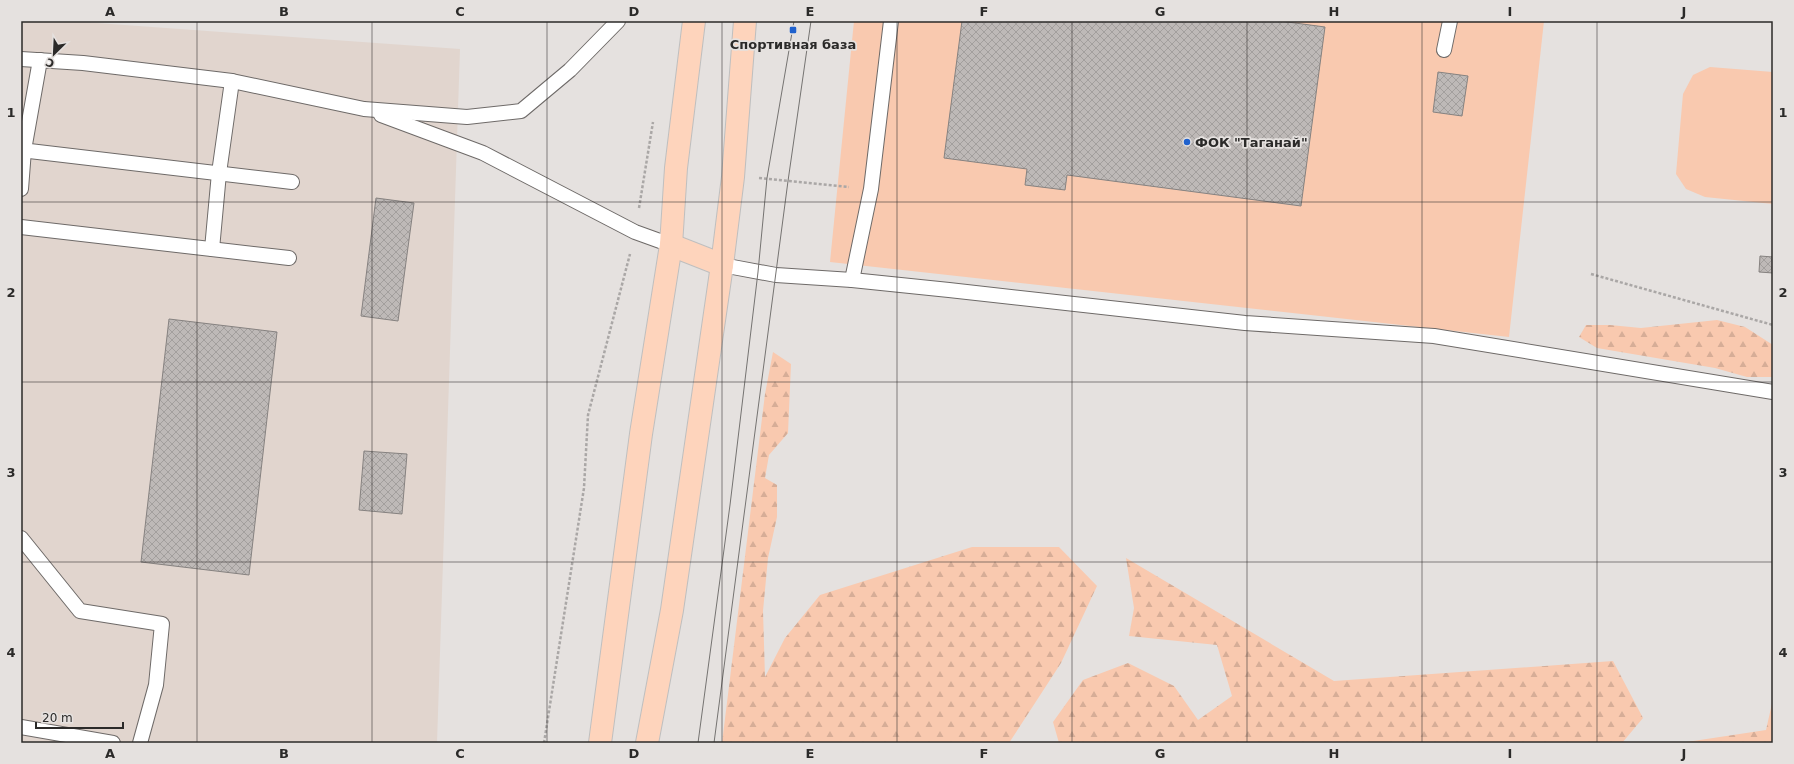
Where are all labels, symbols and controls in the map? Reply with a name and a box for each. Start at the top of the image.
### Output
text: A [105,4,115,19]
text: B [279,4,289,19]
text: C [455,4,465,19]
text: D [629,4,640,19]
text: E [806,4,814,19]
text: F [980,4,988,19]
text: G [1155,4,1165,19]
text: H [1329,4,1339,19]
text: I [1508,4,1512,19]
text: J [1681,4,1686,19]
marker: Спортивная база [788,25,798,35]
north arrow [34,34,74,74]
place label: Спортивная база [730,37,856,52]
text: С [44,55,56,70]
text: 1 [6,105,16,120]
text: 1 [1778,105,1788,120]
place label: ФОК "Таганай" [1195,135,1308,150]
marker: ФОК "Таганай" [1182,137,1192,147]
text: 2 [6,285,16,300]
text: 2 [1778,285,1788,300]
text: 3 [6,465,16,480]
text: 3 [1778,465,1788,480]
text: 4 [6,645,16,660]
text: 4 [1778,645,1788,660]
scale bar [36,704,123,730]
text: 20 m [42,711,73,725]
text: A [105,746,115,761]
text: B [279,746,289,761]
text: C [455,746,465,761]
text: D [629,746,640,761]
text: E [806,746,814,761]
text: F [980,746,988,761]
text: G [1155,746,1165,761]
text: H [1329,746,1339,761]
text: I [1508,746,1512,761]
text: J [1681,746,1686,761]

